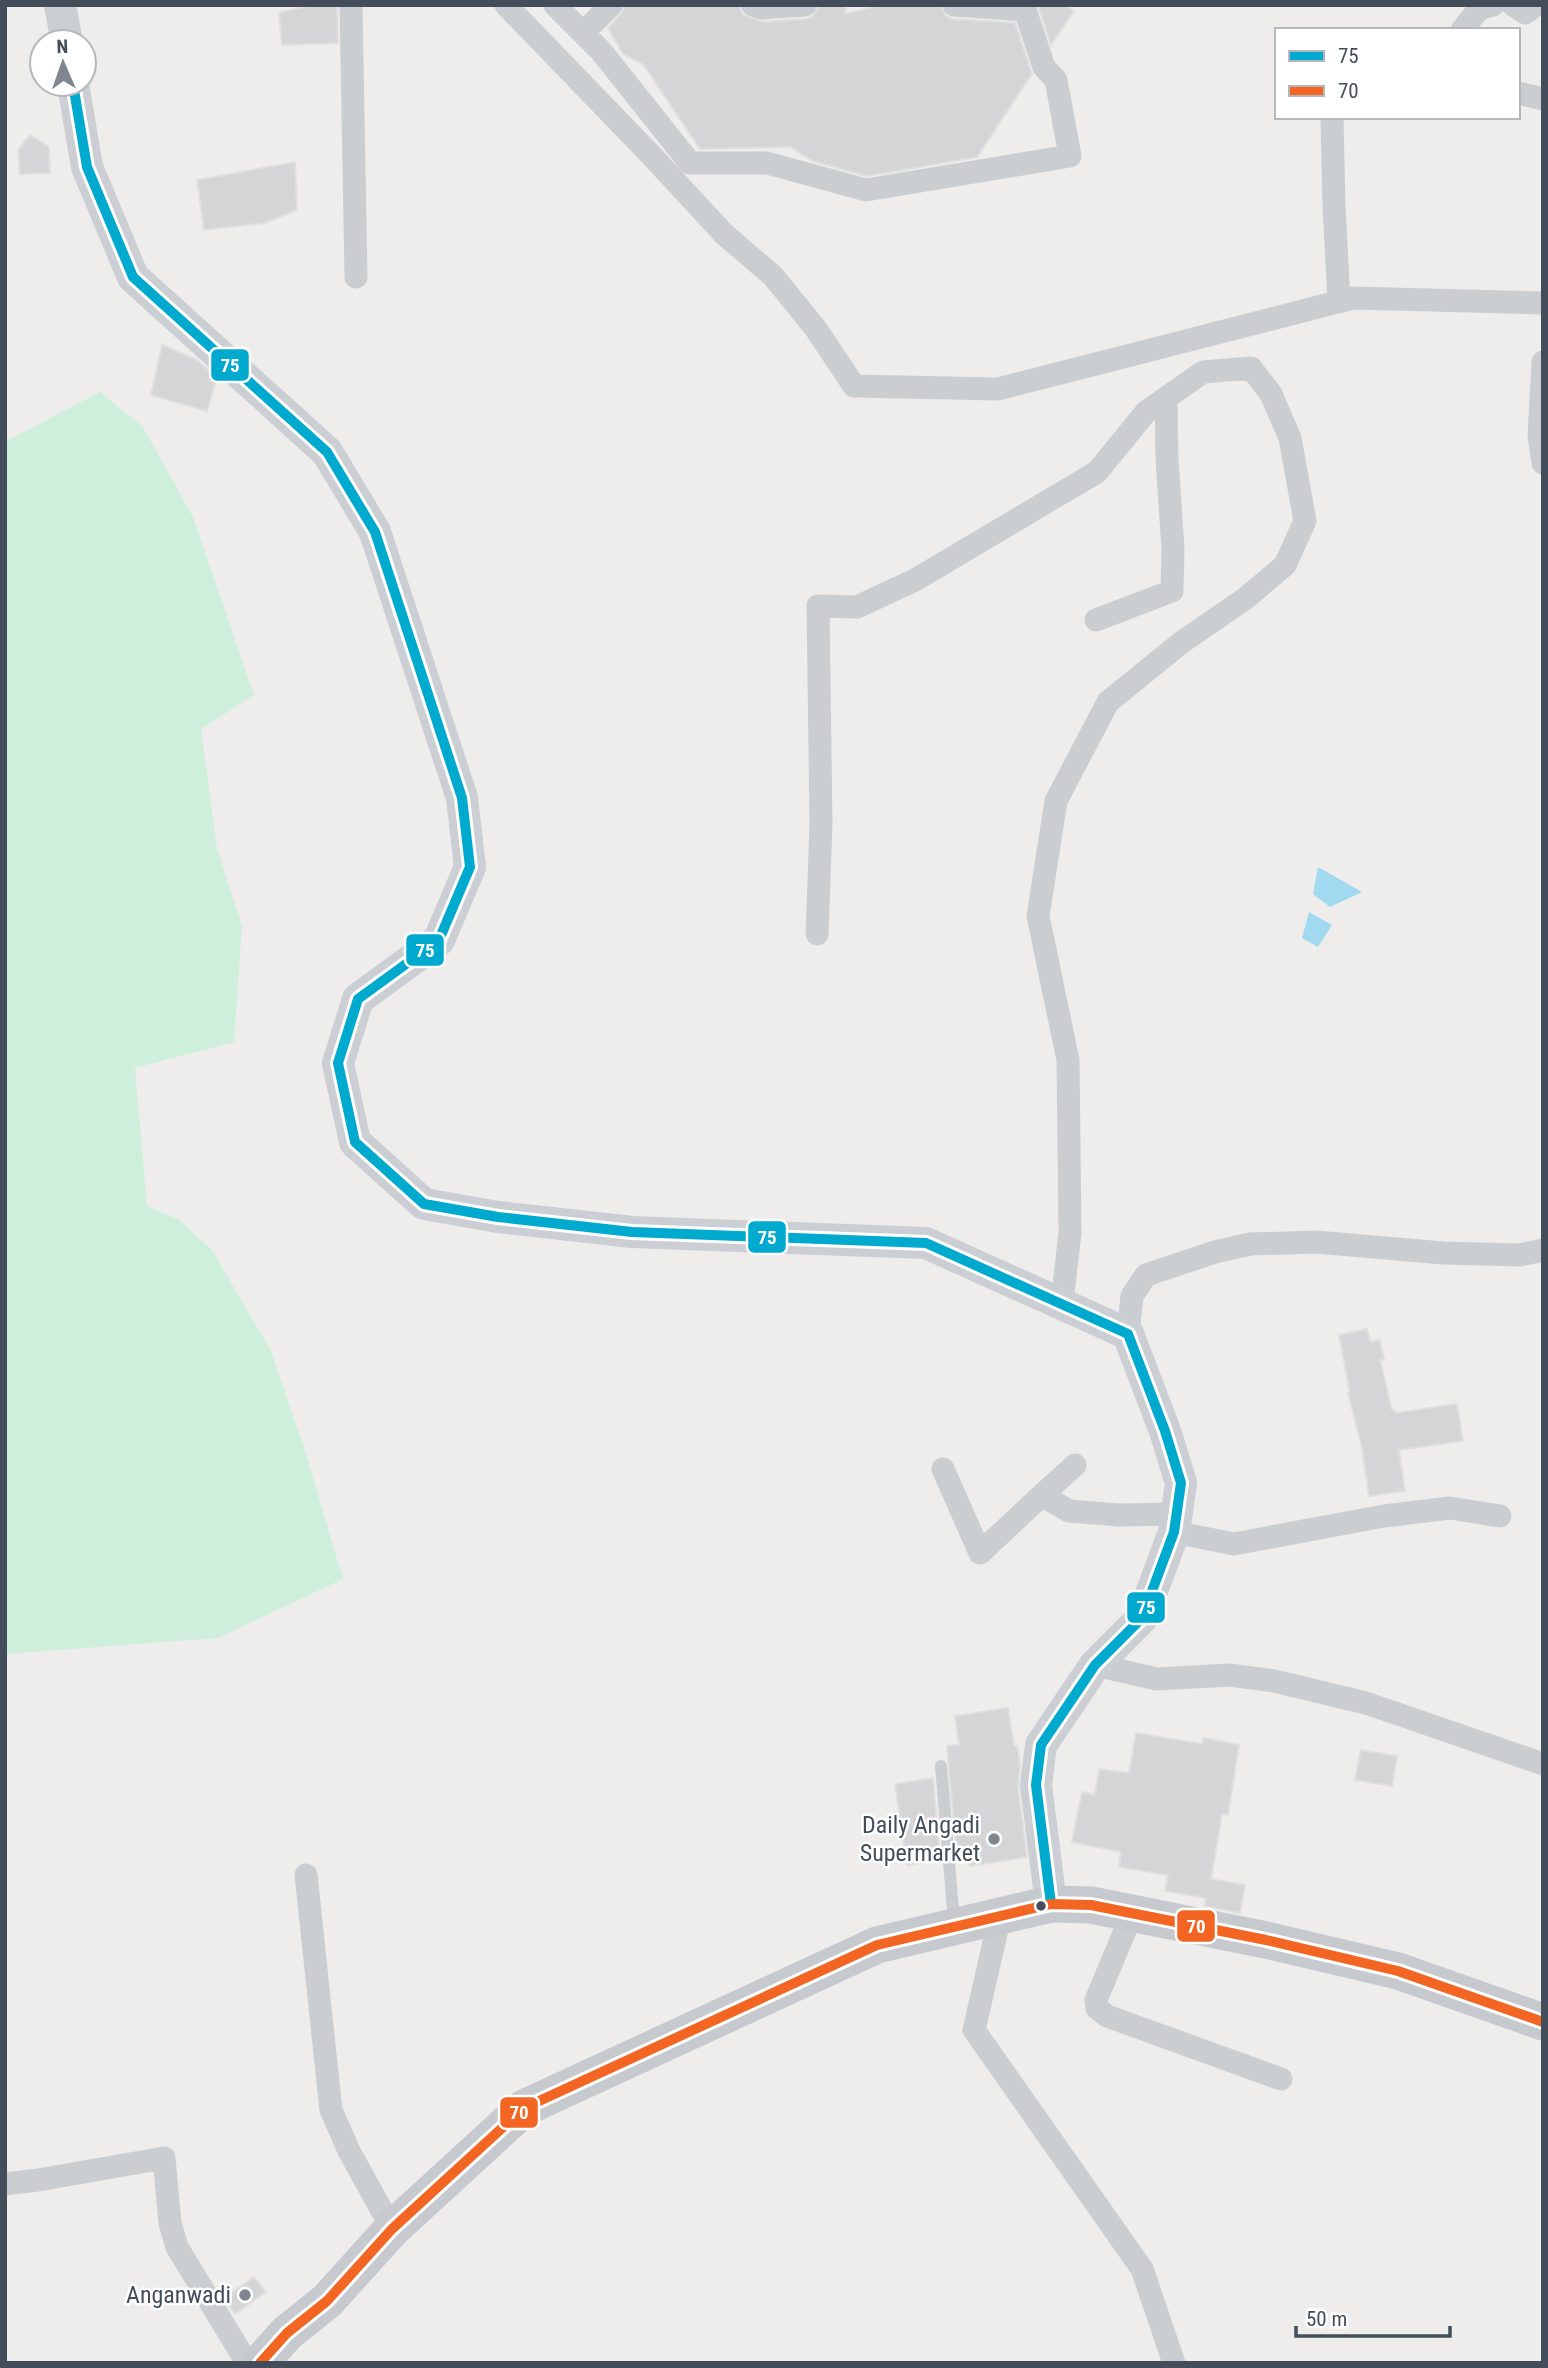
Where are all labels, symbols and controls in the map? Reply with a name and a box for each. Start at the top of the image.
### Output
north arrow [28,28,98,98]
legend [1275,28,1520,119]
text: N [56,35,69,58]
text: 75 [1338,44,1359,68]
text: 70 [1338,79,1359,103]
line badge: 75 [210,348,250,382]
text: 75 [220,354,240,377]
line badge: 75 [405,933,445,967]
text: 75 [415,939,435,962]
line badge: 75 [747,1220,787,1254]
text: 75 [757,1226,777,1249]
line badge: 75 [1126,1591,1166,1624]
text: 75 [1136,1596,1156,1619]
place label: Daily Angadi Supermarket [860,1811,980,1867]
marker: Daily Angadi Supermarket [986,1831,1002,1847]
unlabelled marker [1034,1899,1048,1913]
line badge: 70 [1176,1909,1216,1943]
text: 70 [1186,1915,1206,1938]
line badge: 70 [499,2096,539,2129]
text: 70 [509,2101,529,2124]
place label: Anganwadi [126,2281,231,2309]
marker: Anganwadi [237,2287,253,2303]
scale bar [1296,2294,1450,2338]
text: 50 m [1306,2307,1347,2331]

